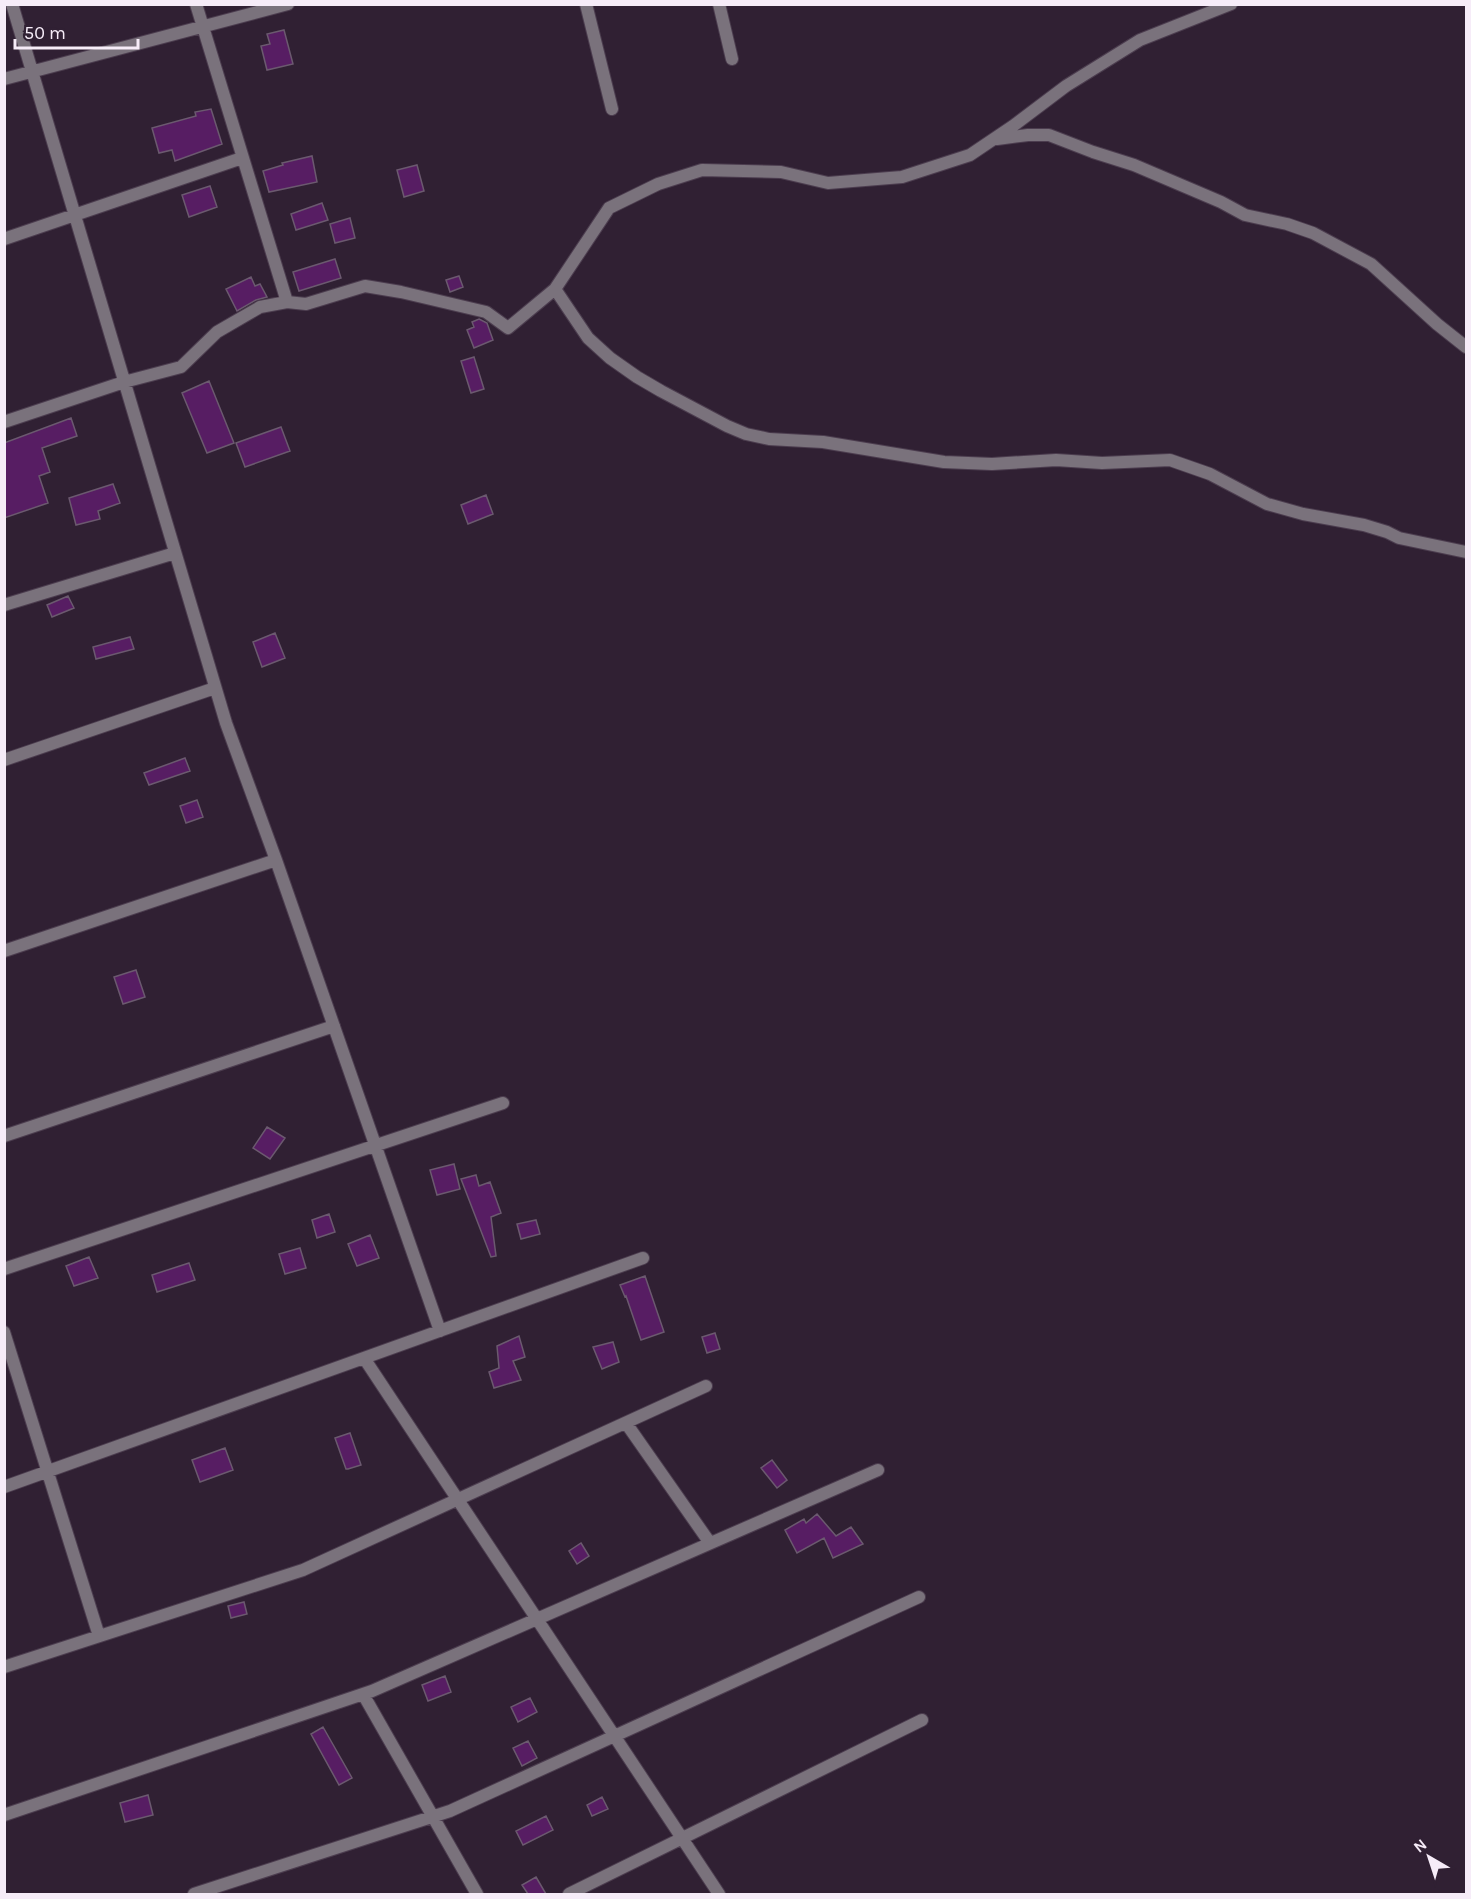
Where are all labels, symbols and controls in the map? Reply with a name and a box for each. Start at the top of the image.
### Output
scale bar [15,12,138,50]
text: 50 m [24,22,66,44]
north arrow [1399,1827,1459,1887]
text: N [1409,1835,1430,1857]

